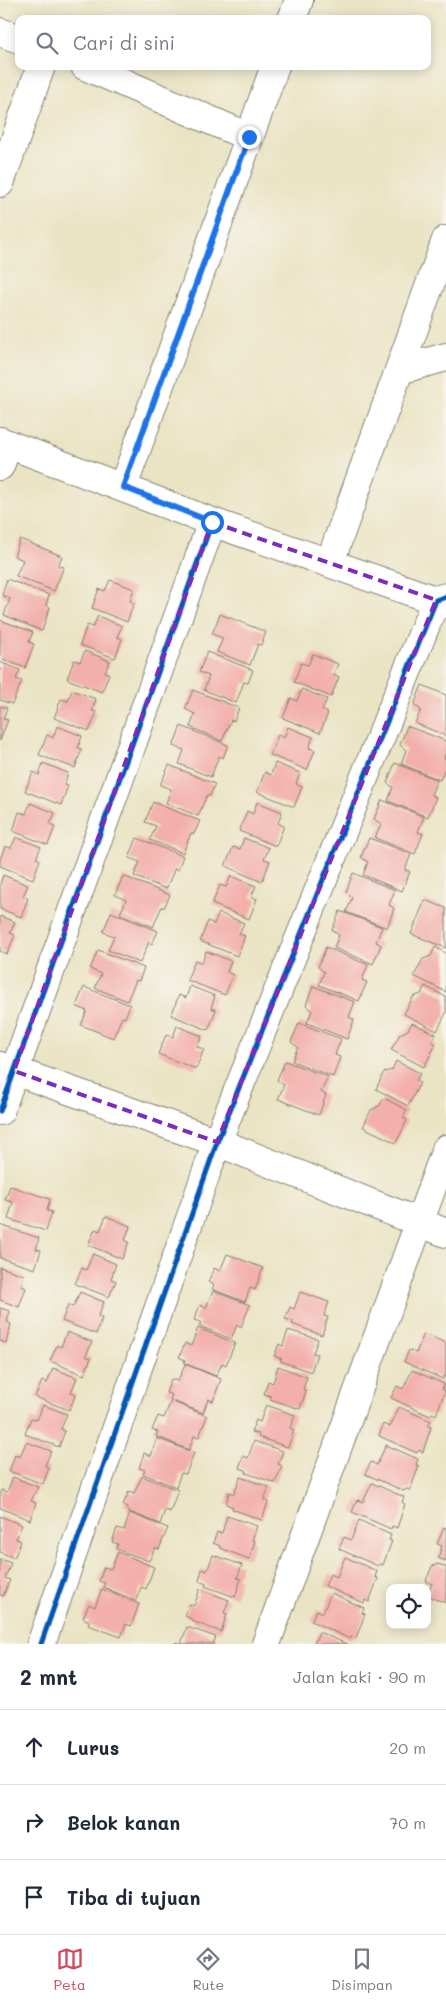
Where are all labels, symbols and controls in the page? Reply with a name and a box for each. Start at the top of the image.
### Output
search box [15,15,431,70]
icon: search [33,29,61,57]
text: Cari di sini [73,30,175,55]
route end [238,126,261,149]
route start [201,511,224,534]
map controls [386,1584,431,1629]
button: locate [386,1584,431,1629]
text: 2 mnt [20,1663,77,1690]
text: Jalan kaki · 90 m [293,1666,426,1687]
icon: ahead [20,1733,48,1761]
text: Lurus [67,1735,119,1760]
text: 20 m [389,1737,426,1758]
icon: right [20,1808,48,1836]
text: Belok kanan [67,1810,180,1835]
text: 70 m [389,1812,426,1833]
icon: arrive [20,1883,48,1911]
text: Tiba di tujuan [67,1885,200,1910]
tab: Peta [54,1945,86,1994]
tab: Rute [193,1945,224,1994]
tab: Disimpan [331,1945,392,1994]

